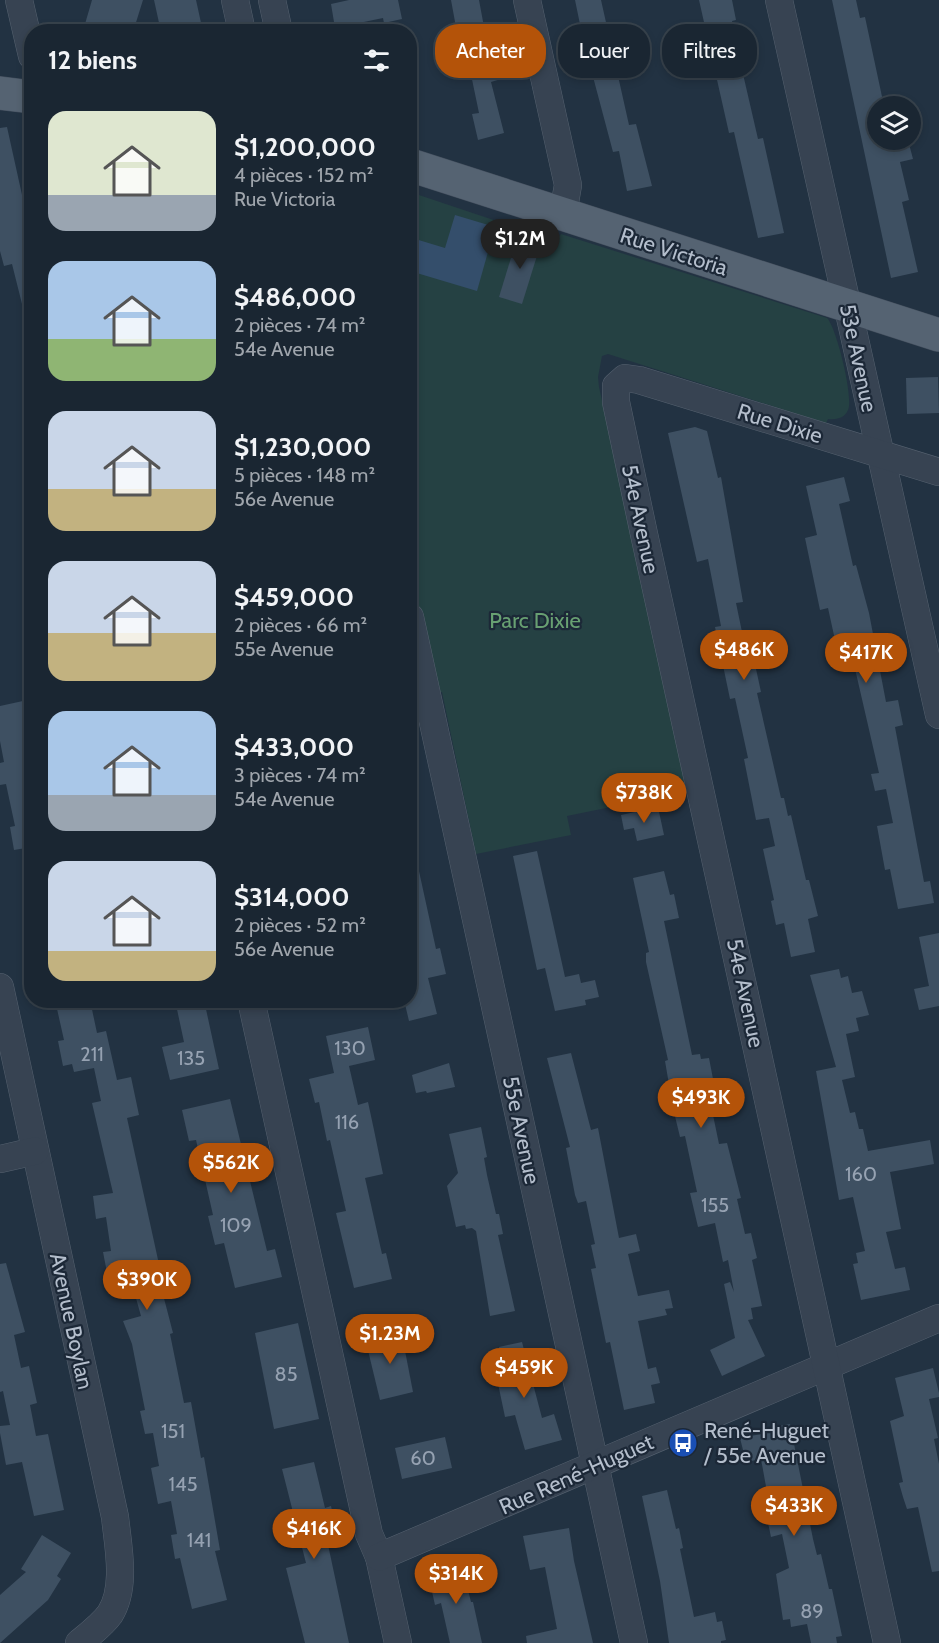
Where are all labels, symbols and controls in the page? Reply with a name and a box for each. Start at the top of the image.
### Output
chip: Acheter [435,24,546,78]
chip: Louer [558,24,650,78]
chip: Filtres [662,24,757,78]
text: 12 biens [48,44,137,76]
icon: filters [360,44,393,77]
map controls [867,96,921,150]
button: layers [867,96,921,150]
text: $1,200,000 [234,131,376,163]
icon: home [96,135,168,207]
text: 4 pièces · 152 m² [234,163,373,187]
text: Rue Victoria [234,187,335,211]
pin: $1.2M [478,219,562,270]
street label: Rue Victoria [617,221,731,282]
text: $1.2M [495,226,545,250]
text: $486,000 [234,281,356,313]
icon: home [96,285,168,357]
street label: 53e Avenue [834,302,883,415]
text: 2 pièces · 74 m² [234,313,365,337]
text: 54e Avenue [234,337,335,361]
street label: Rue Dixie [734,398,826,449]
text: $1,230,000 [234,431,371,463]
icon: home [96,435,168,507]
street label: 54e Avenue [616,462,665,576]
text: 5 pièces · 148 m² [234,463,375,487]
text: 56e Avenue [234,487,334,511]
text: $459,000 [234,581,354,613]
icon: home [96,585,168,657]
park label: Parc Dixie [489,607,581,634]
text: 2 pièces · 66 m² [234,613,367,637]
pin: $486K [702,630,786,681]
pin: $417K [824,633,908,684]
text: 55e Avenue [234,637,334,661]
text: $486K [714,637,774,661]
text: $417K [839,640,893,664]
text: $433,000 [234,731,354,763]
icon: home [96,735,168,807]
text: 3 pièces · 74 m² [234,763,366,787]
pin: $738K [602,773,686,824]
text: $738K [615,780,673,804]
text: 54e Avenue [234,787,335,811]
text: $314,000 [234,881,350,913]
icon: home [96,885,168,957]
text: 2 pièces · 52 m² [234,913,366,937]
street label: 54e Avenue [721,936,770,1050]
text: 56e Avenue [234,937,334,961]
house number: 130 [334,1036,366,1060]
house number: 211 [80,1042,104,1066]
house number: 135 [177,1046,205,1070]
street label: 55e Avenue [497,1074,546,1187]
pin: $493K [659,1078,743,1129]
text: $493K [672,1085,730,1109]
house number: 116 [335,1110,359,1134]
pin: $562K [189,1143,273,1194]
text: $562K [203,1150,259,1174]
house number: 160 [845,1162,877,1186]
house number: 155 [701,1193,729,1217]
house number: 109 [220,1213,252,1237]
street label: Avenue Boylan [44,1250,99,1392]
pin: $390K [105,1260,189,1311]
text: $390K [117,1267,177,1291]
pin: $1.23M [341,1314,439,1365]
text: $1.23M [359,1321,421,1345]
pin: $459K [482,1348,566,1399]
text: $459K [495,1355,553,1379]
house number: 85 [275,1362,297,1386]
place label: René-Huguet / 55e Avenue [703,1417,830,1469]
house number: 151 [161,1419,185,1443]
bus stop icon: René-Huguet / 55e Avenue [667,1427,699,1459]
street label: Rue René-Huguet [495,1428,658,1520]
house number: 60 [410,1446,436,1470]
house number: 145 [169,1472,197,1496]
pin: $433K [752,1486,836,1537]
text: $433K [765,1493,823,1517]
pin: $416K [272,1509,356,1560]
text: $416K [286,1516,342,1540]
house number: 141 [187,1528,211,1552]
pin: $314K [414,1554,498,1605]
text: $314K [429,1561,483,1585]
house number: 89 [800,1599,824,1623]

